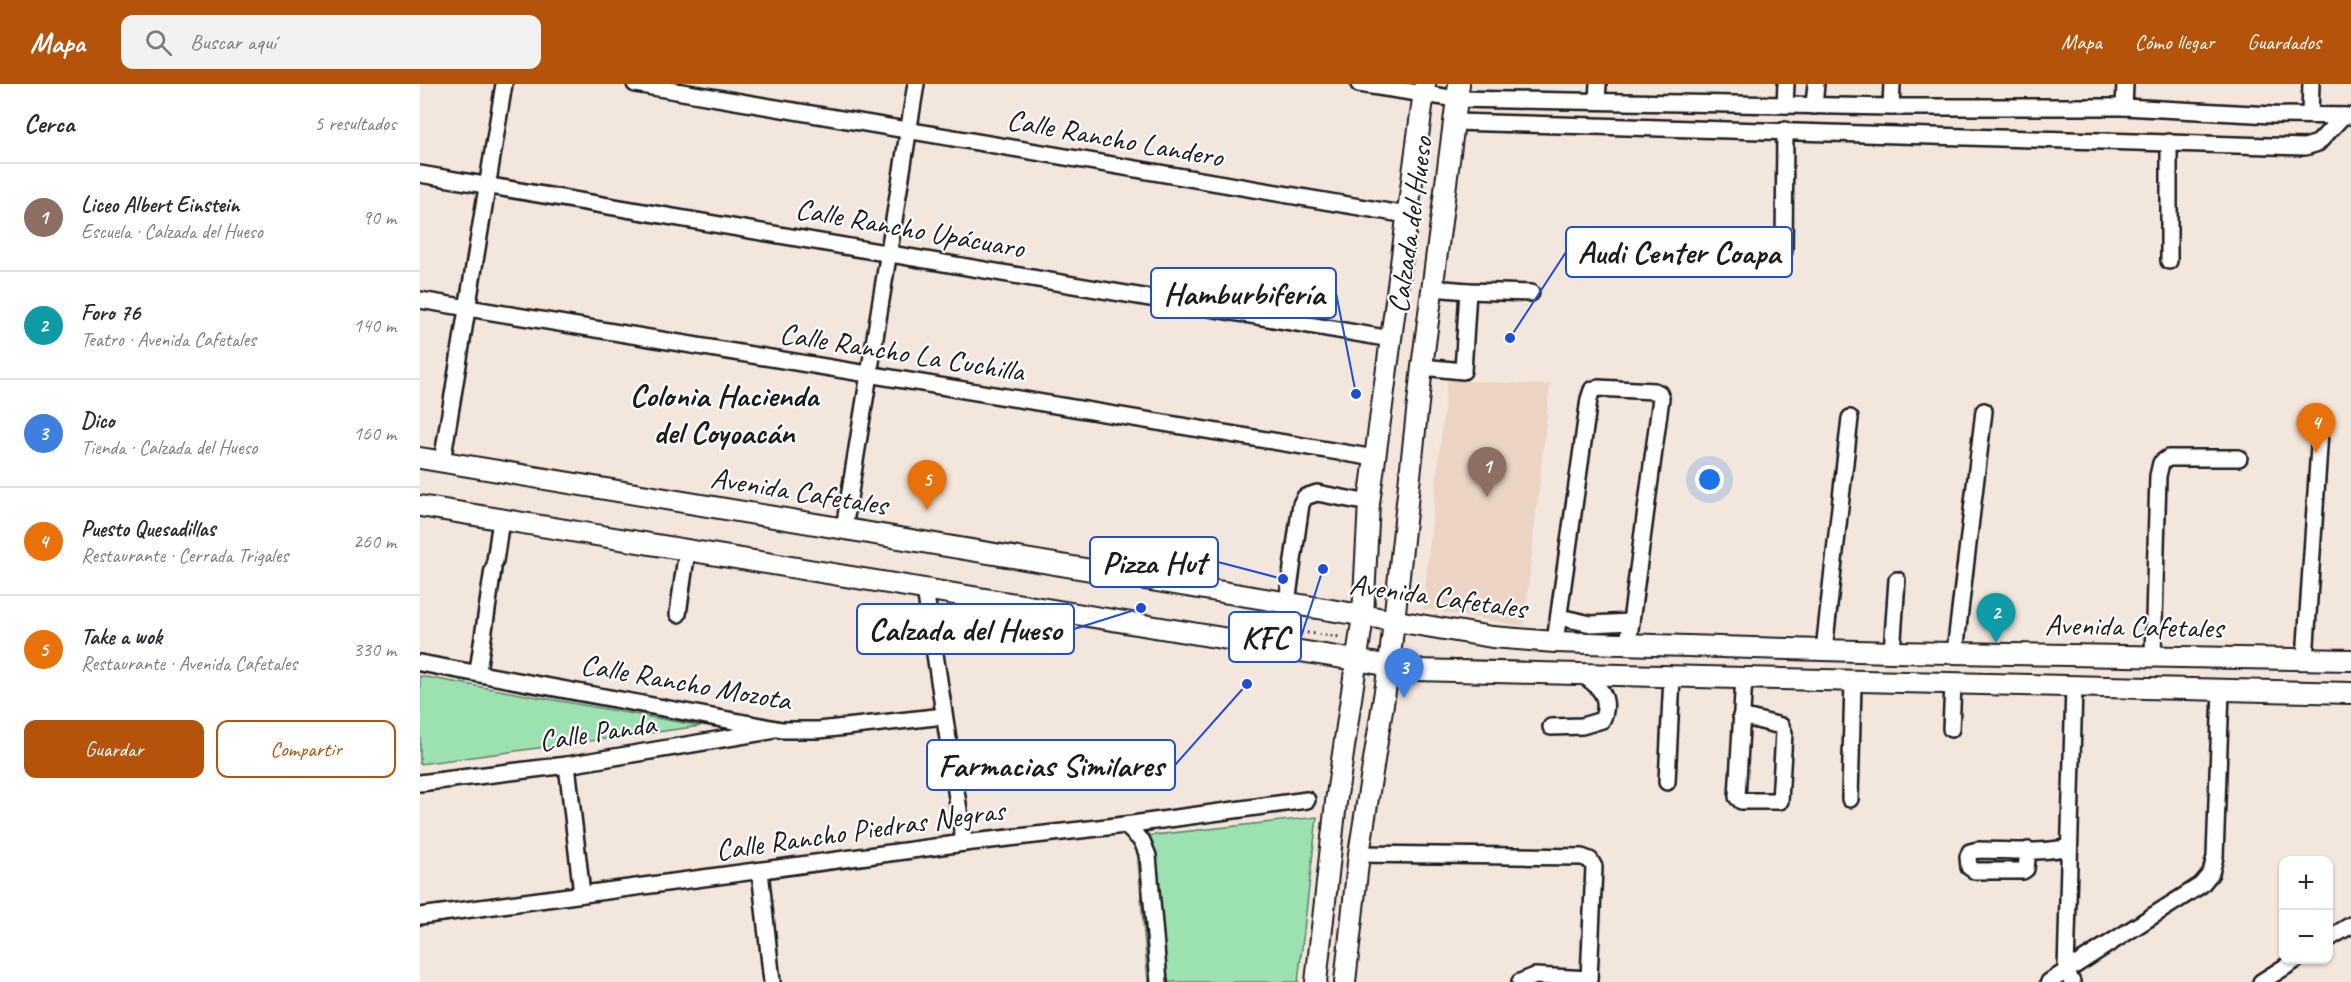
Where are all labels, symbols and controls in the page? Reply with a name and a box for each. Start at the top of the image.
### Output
search box [121,15,541,69]
text: Mapa [30,25,85,60]
icon: search [142,26,175,59]
text: Buscar aquí [190,28,276,56]
text: Mapa [2061,29,2102,55]
text: Cómo llegar [2135,29,2214,55]
text: Guardados [2247,29,2321,55]
street label: Calle Rancho Landero [1004,100,1227,176]
text: Cerca [24,107,74,140]
text: 5 resultados [314,111,396,136]
street label: Calzada del Hueso [1379,133,1441,316]
street label: Calle Rancho Upácuaro [793,189,1029,267]
text: Liceo Albert Einstein [81,191,239,219]
text: 1 [39,205,48,230]
text: 90 m [362,205,396,230]
text: Escuela · Calzada del Hueso [81,219,263,244]
callout: Audi Center Coapa [1566,227,1792,277]
text: Audi Center Coapa [1578,232,1783,273]
callout: Hamburbifería [1151,268,1336,318]
text: Hamburbifería [1164,273,1327,314]
text: Foro 76 [81,299,140,327]
text: 2 [39,313,48,338]
text: 140 m [353,313,396,338]
street label: Calle Rancho La Cuchilla [777,314,1029,390]
text: Teatro · Avenida Cafetales [81,327,256,352]
district label: Colonia Hacienda del Coyoacán [630,375,821,453]
pin: 4 [2296,404,2336,453]
text: Dico [81,407,115,435]
text: 3 [39,421,48,446]
text: 160 m [353,421,396,446]
text: Tienda · Calzada del Hueso [81,435,257,460]
pin: 1 [1468,448,1506,497]
street label: Avenida Cafetales [708,458,893,524]
pin: 5 [908,460,946,510]
your location [1695,465,1724,494]
text: Puesto Quesadillas [81,515,215,543]
text: 4 [39,529,48,554]
text: 260 m [353,529,396,554]
callout: Pizza Hut [1090,537,1218,587]
text: Pizza Hut [1102,542,1210,583]
text: Restaurante · Cerrada Trigales [81,543,288,568]
street label: Avenida Cafetales [1347,565,1532,628]
pin: 2 [1976,594,2016,643]
callout: Calzada del Hueso [857,604,1074,654]
street label: Avenida Cafetales [2045,605,2226,647]
text: Calzada del Hueso [868,609,1064,650]
callout: KFC [1229,612,1301,662]
text: KFC [1241,617,1293,658]
text: Take a wok [81,623,162,651]
text: 5 [39,637,48,662]
text: 330 m [353,637,396,662]
street label: Calle Rancho Mozota [578,645,796,719]
pin: 3 [1384,648,1424,698]
text: Restaurante · Avenida Cafetales [81,651,297,676]
street label: Calle Panda [536,704,660,760]
button: Guardar [24,720,204,778]
button: Compartir [216,720,396,778]
callout: Farmacias Similares [927,740,1175,790]
text: Farmacias Similares [938,745,1168,786]
street label: Calle Rancho Piedras Negras [713,791,1010,869]
map controls [2279,856,2333,964]
button: + [2279,856,2333,910]
button: − [2279,910,2333,964]

